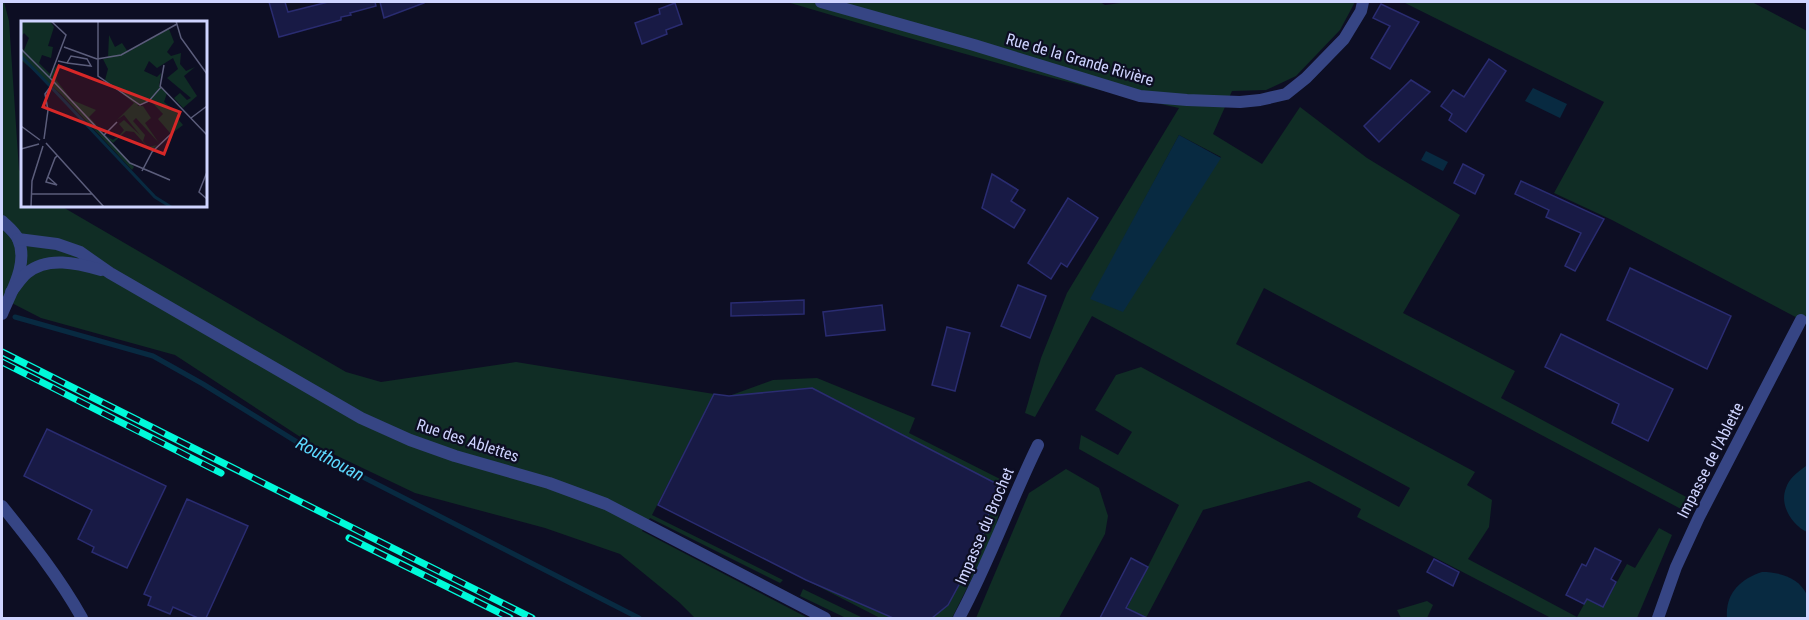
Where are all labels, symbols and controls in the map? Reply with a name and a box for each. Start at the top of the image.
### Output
inset map [21,21,207,207]
street label: Rue de la Grande Rivière [1004,29,1156,90]
street label: Impasse de l'Ablette [1673,399,1748,521]
street label: Rue des Ablettes [414,415,521,466]
water label: Routhouan [293,432,368,485]
street label: Impasse du Brochet [951,464,1018,588]

